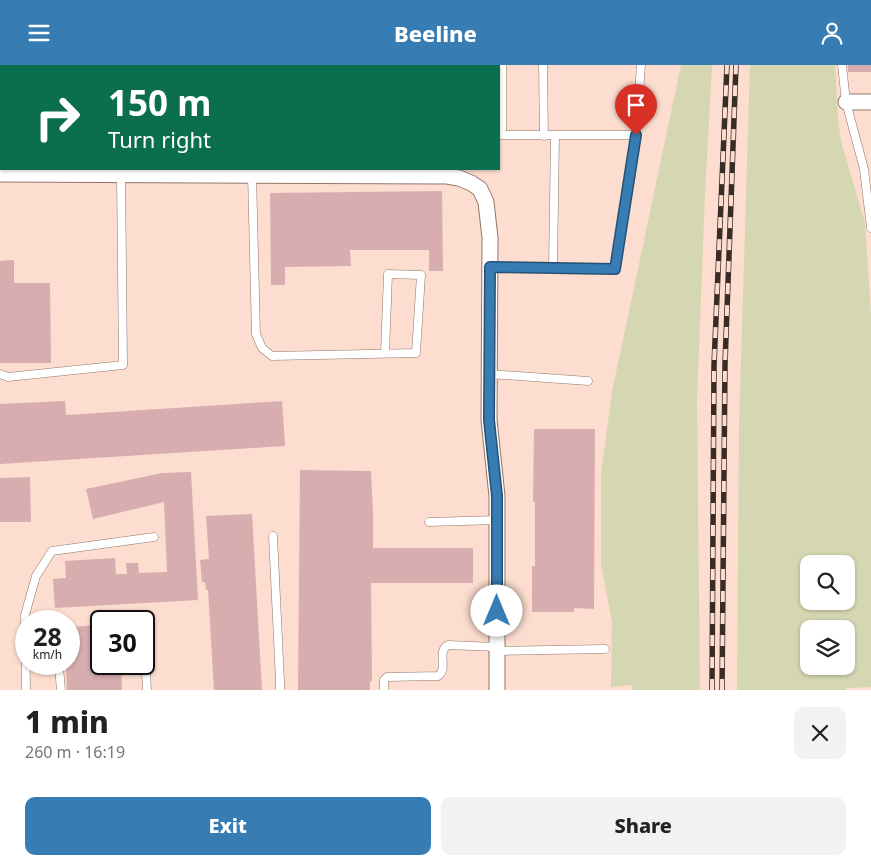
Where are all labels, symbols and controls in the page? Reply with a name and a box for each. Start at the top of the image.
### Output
text: Beeline [394,18,477,48]
icon: menu [25,19,53,47]
icon: person [818,19,846,47]
text: 150 m [108,79,211,126]
pin [615,84,657,135]
icon: right [25,85,90,150]
icon: arrive [622,91,650,119]
text: Turn right [108,124,211,154]
map controls [800,555,855,675]
button: search [800,555,855,610]
position arrow [470,584,522,636]
speed limit sign: 30 [90,610,155,675]
text: 28 [33,619,62,653]
button: layers [800,620,855,675]
text: km/h [33,646,62,663]
text: 1 min [25,701,109,742]
button: close [794,707,846,759]
text: 260 m · 16:19 [25,741,125,763]
button: Exit [25,797,431,855]
button: Share [441,797,846,855]

